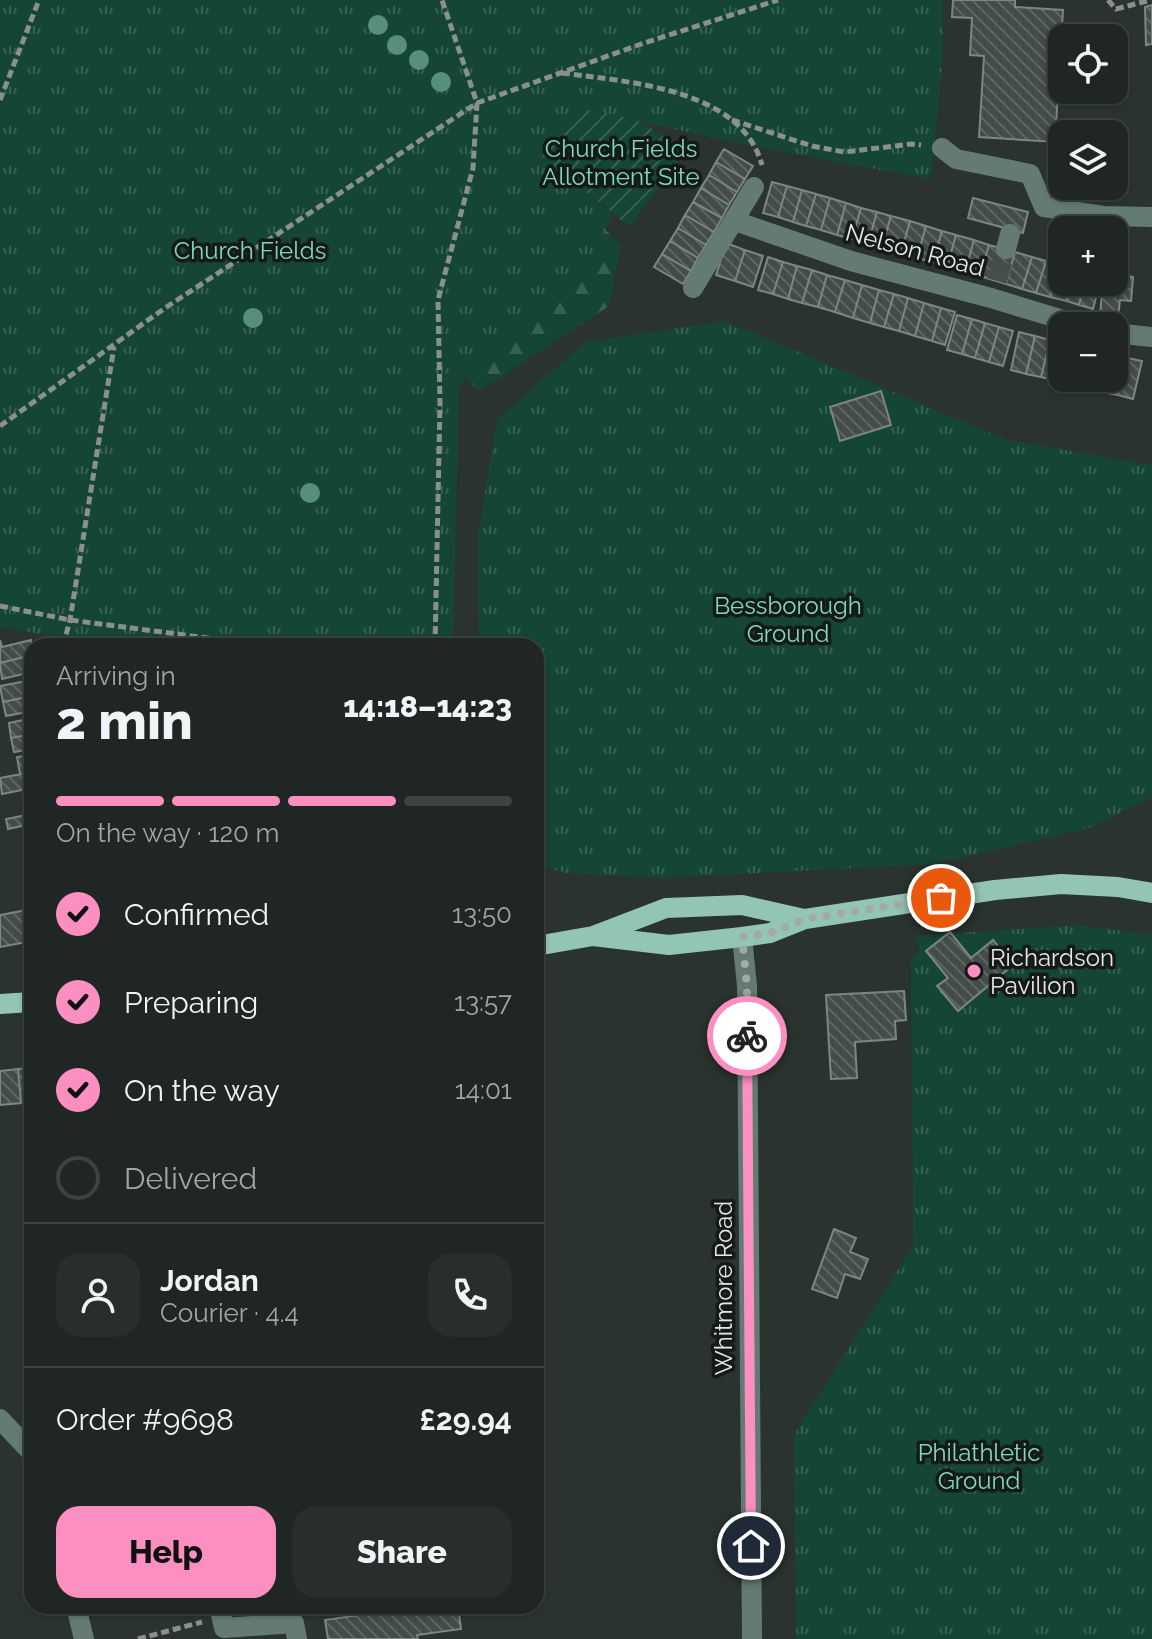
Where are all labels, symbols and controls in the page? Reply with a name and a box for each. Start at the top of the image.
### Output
map controls [1048,24,1128,392]
button: locate [1048,24,1128,104]
button: layers [1048,120,1128,200]
park label: Church Fields Allotment Site [542,134,700,191]
button: + [1048,216,1128,296]
street label: Nelson Road [842,218,988,282]
park label: Church Fields [174,236,326,265]
button: − [1048,312,1128,392]
park label: Bessborough Ground [714,591,862,648]
text: Arriving in [56,661,176,691]
text: 14:18–14:23 [343,689,512,724]
text: 2 min [56,690,193,751]
text: On the way · 120 m [56,818,280,848]
pin [907,864,975,932]
icon: bag [919,876,963,920]
icon: check [56,892,100,936]
text: Confirmed [124,897,269,932]
text: 13:50 [452,899,512,929]
place label: Richardson Pavilion [990,943,1114,1000]
marker: Richardson Pavilion [965,962,983,980]
icon: check [56,980,100,1024]
text: Preparing [124,985,258,1020]
text: 13:57 [454,987,512,1017]
courier [707,996,787,1076]
icon: bike [725,1014,769,1058]
icon: check [56,1068,100,1112]
text: On the way [124,1073,280,1108]
text: 14:01 [455,1075,512,1105]
text: Delivered [124,1161,257,1196]
street label: Whitmore Road [709,1201,738,1375]
button: person [56,1253,140,1337]
button: phone [428,1253,512,1337]
text: Jordan [160,1263,259,1298]
text: Courier · 4.4 [160,1298,299,1328]
text: Order #9698 [56,1402,234,1437]
text: £29.94 [420,1402,512,1437]
park label: Philathletic Ground [918,1438,1040,1495]
button: Help [56,1506,276,1598]
button: Share [292,1506,512,1598]
pin [717,1512,785,1580]
icon: home [729,1524,773,1568]

